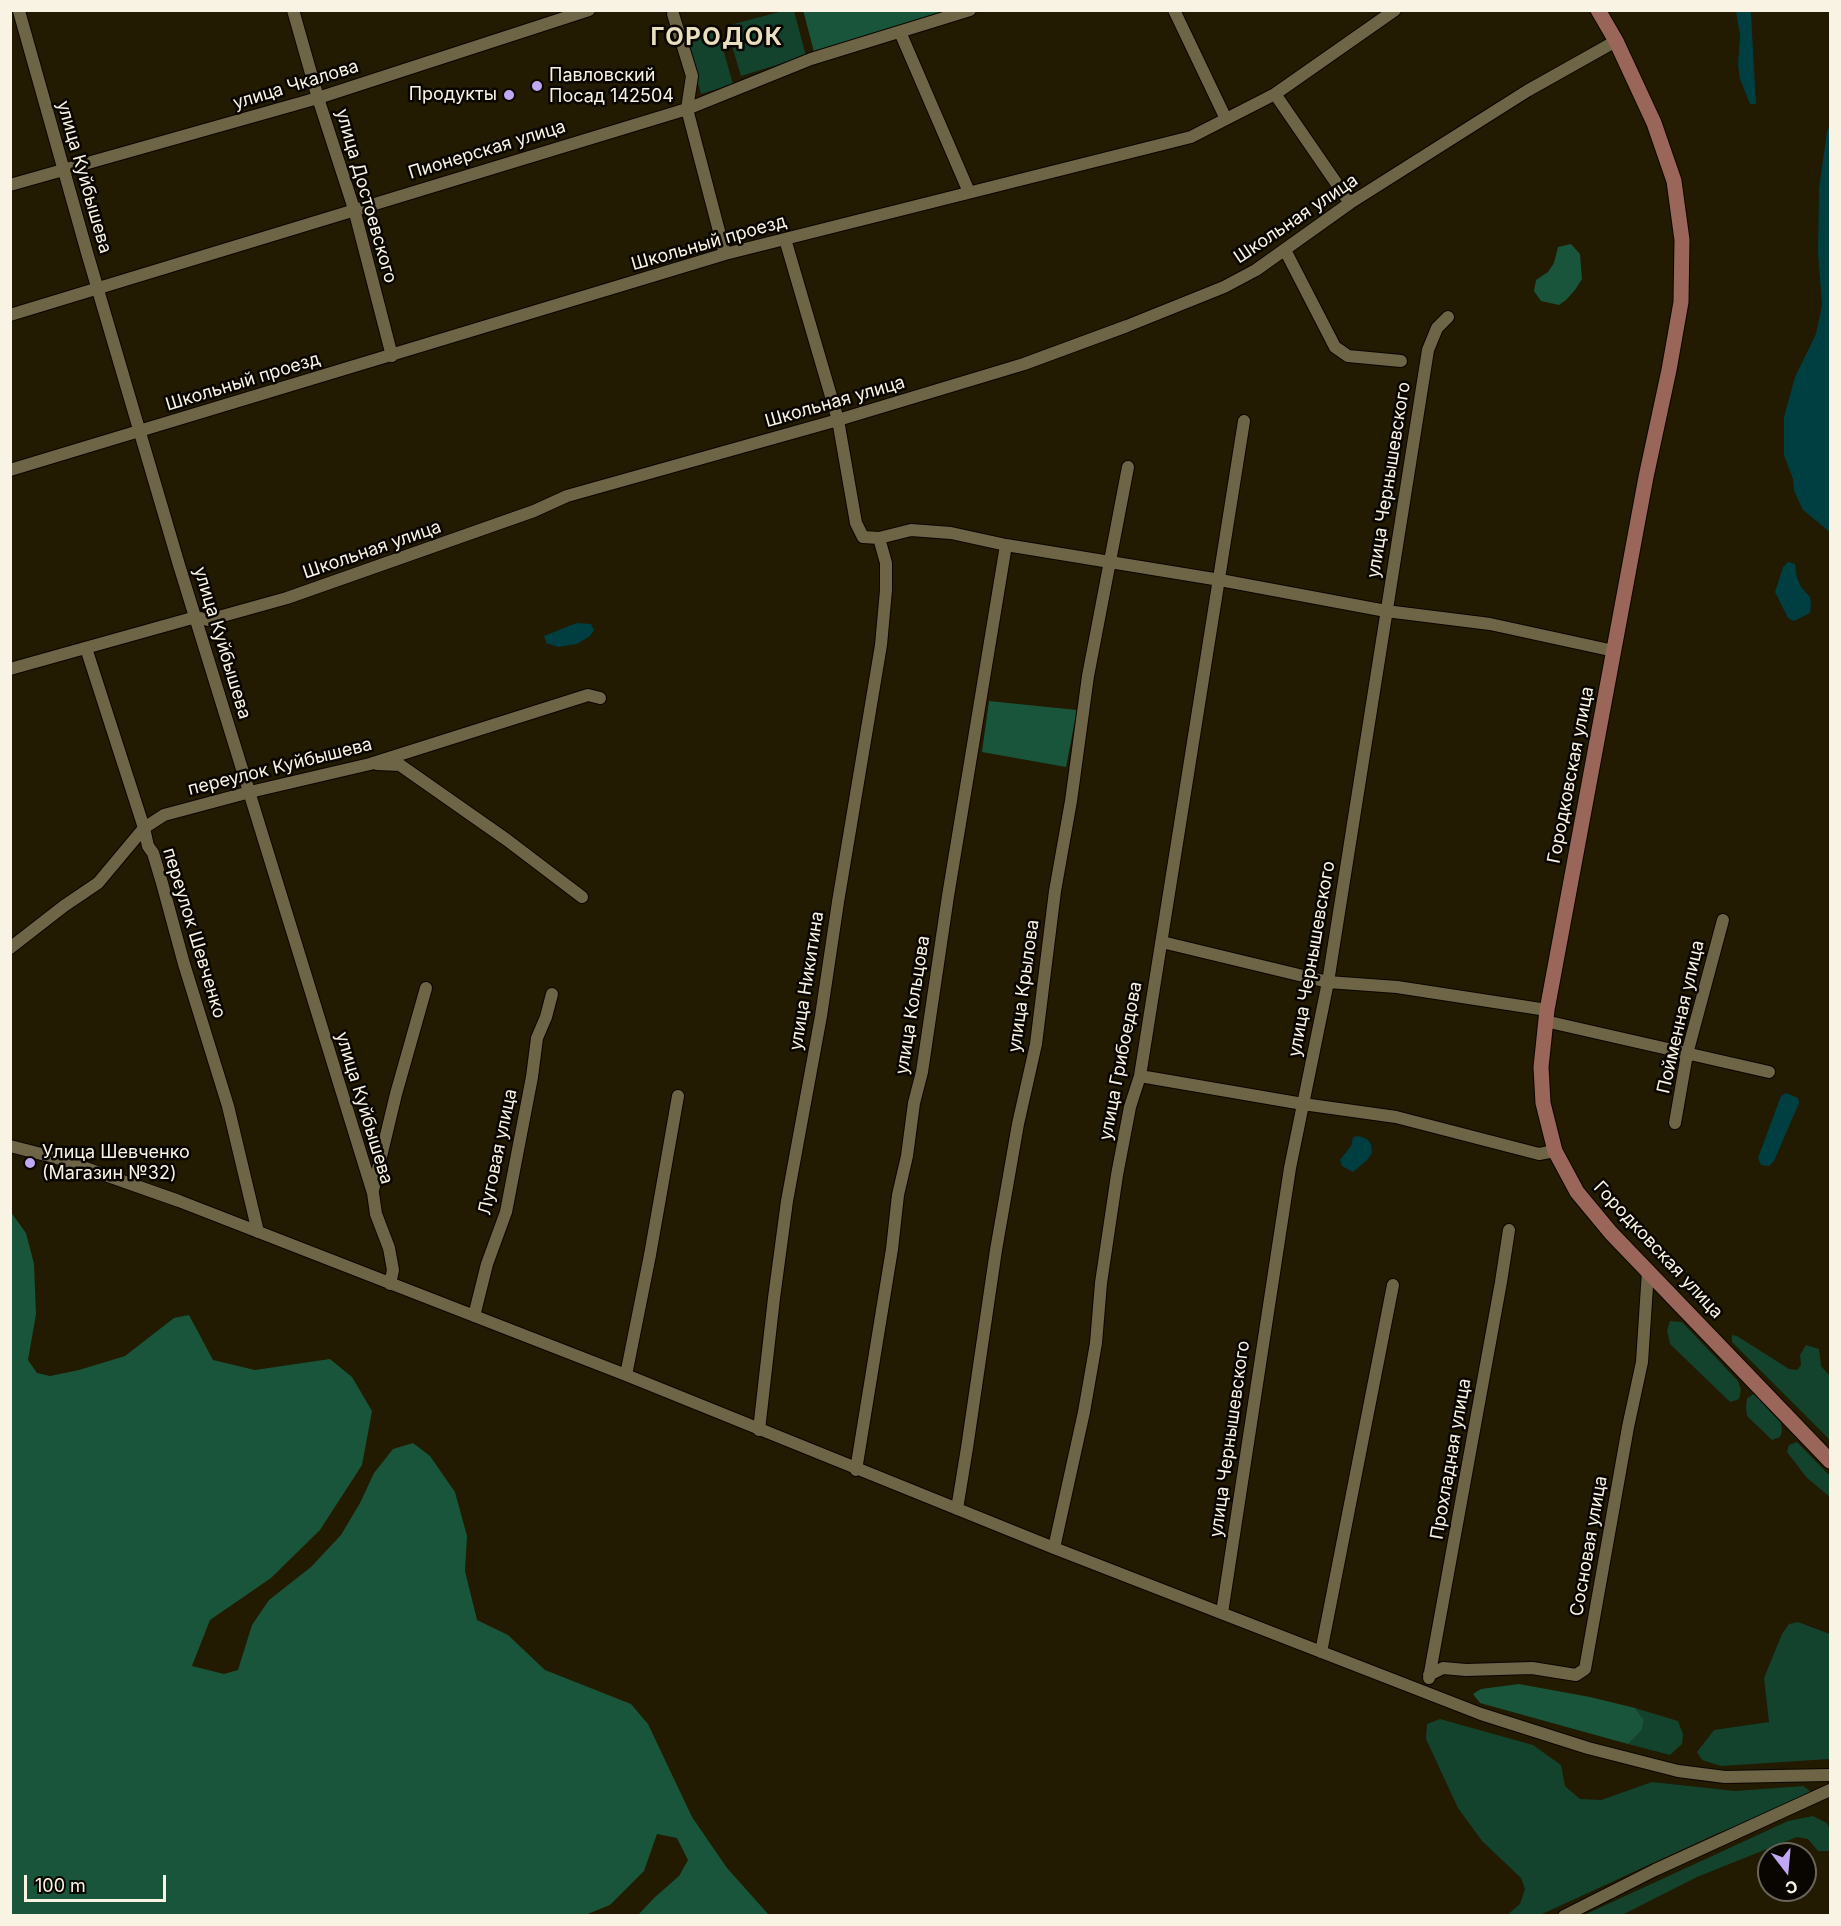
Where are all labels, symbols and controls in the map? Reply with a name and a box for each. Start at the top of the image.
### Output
district label: ГОРОДОК [651,24,783,52]
street label: улица Чкалова [231,56,361,114]
place label: Павловский Посад 142504 [549,65,674,107]
marker: Павловский Посад 142504 [530,79,544,93]
place label: Продукты [409,84,497,106]
marker: Продукты [502,88,516,102]
street label: улица Куйбышева [52,98,116,256]
street label: улица Достоевского [331,106,401,286]
street label: Пионерская улица [406,116,568,184]
street label: Школьная улица [1230,170,1362,268]
street label: Школьный проезд [629,211,789,275]
street label: Школьный проезд [163,348,323,416]
street label: Школьная улица [762,372,908,432]
street label: улица Чернышевского [1363,380,1415,580]
street label: Школьная улица [300,516,444,584]
street label: улица Куйбышева [189,564,255,722]
street label: Городковская улица [1543,685,1599,865]
street label: переулок Куйбышева [186,734,374,800]
street label: переулок Шевченко [158,845,230,1021]
street label: улица Чернышевского [1284,859,1340,1059]
street label: улица Никитина [785,910,829,1052]
street label: улица Крылова [1004,918,1044,1054]
street label: улица Кольцова [891,934,935,1076]
street label: Пойменная улица [1653,938,1709,1096]
street label: улица Грибоедова [1095,980,1147,1142]
street label: улица Куйбышева [331,1029,397,1187]
street label: Луговая улица [474,1087,522,1217]
place label: Улица Шевченко (Магазин №32) [42,1142,190,1184]
marker: Улица Шевченко (Магазин №32) [23,1156,37,1170]
street label: Городковская улица [1589,1177,1727,1323]
street label: улица Чернышевского [1205,1339,1255,1539]
street label: Прохладная улица [1426,1377,1476,1541]
street label: Сосновая улица [1566,1474,1612,1618]
north arrow [1757,1842,1817,1902]
scale bar [27,1863,170,1901]
text: 100 m [35,1875,86,1896]
text: С [1783,1876,1800,1899]

